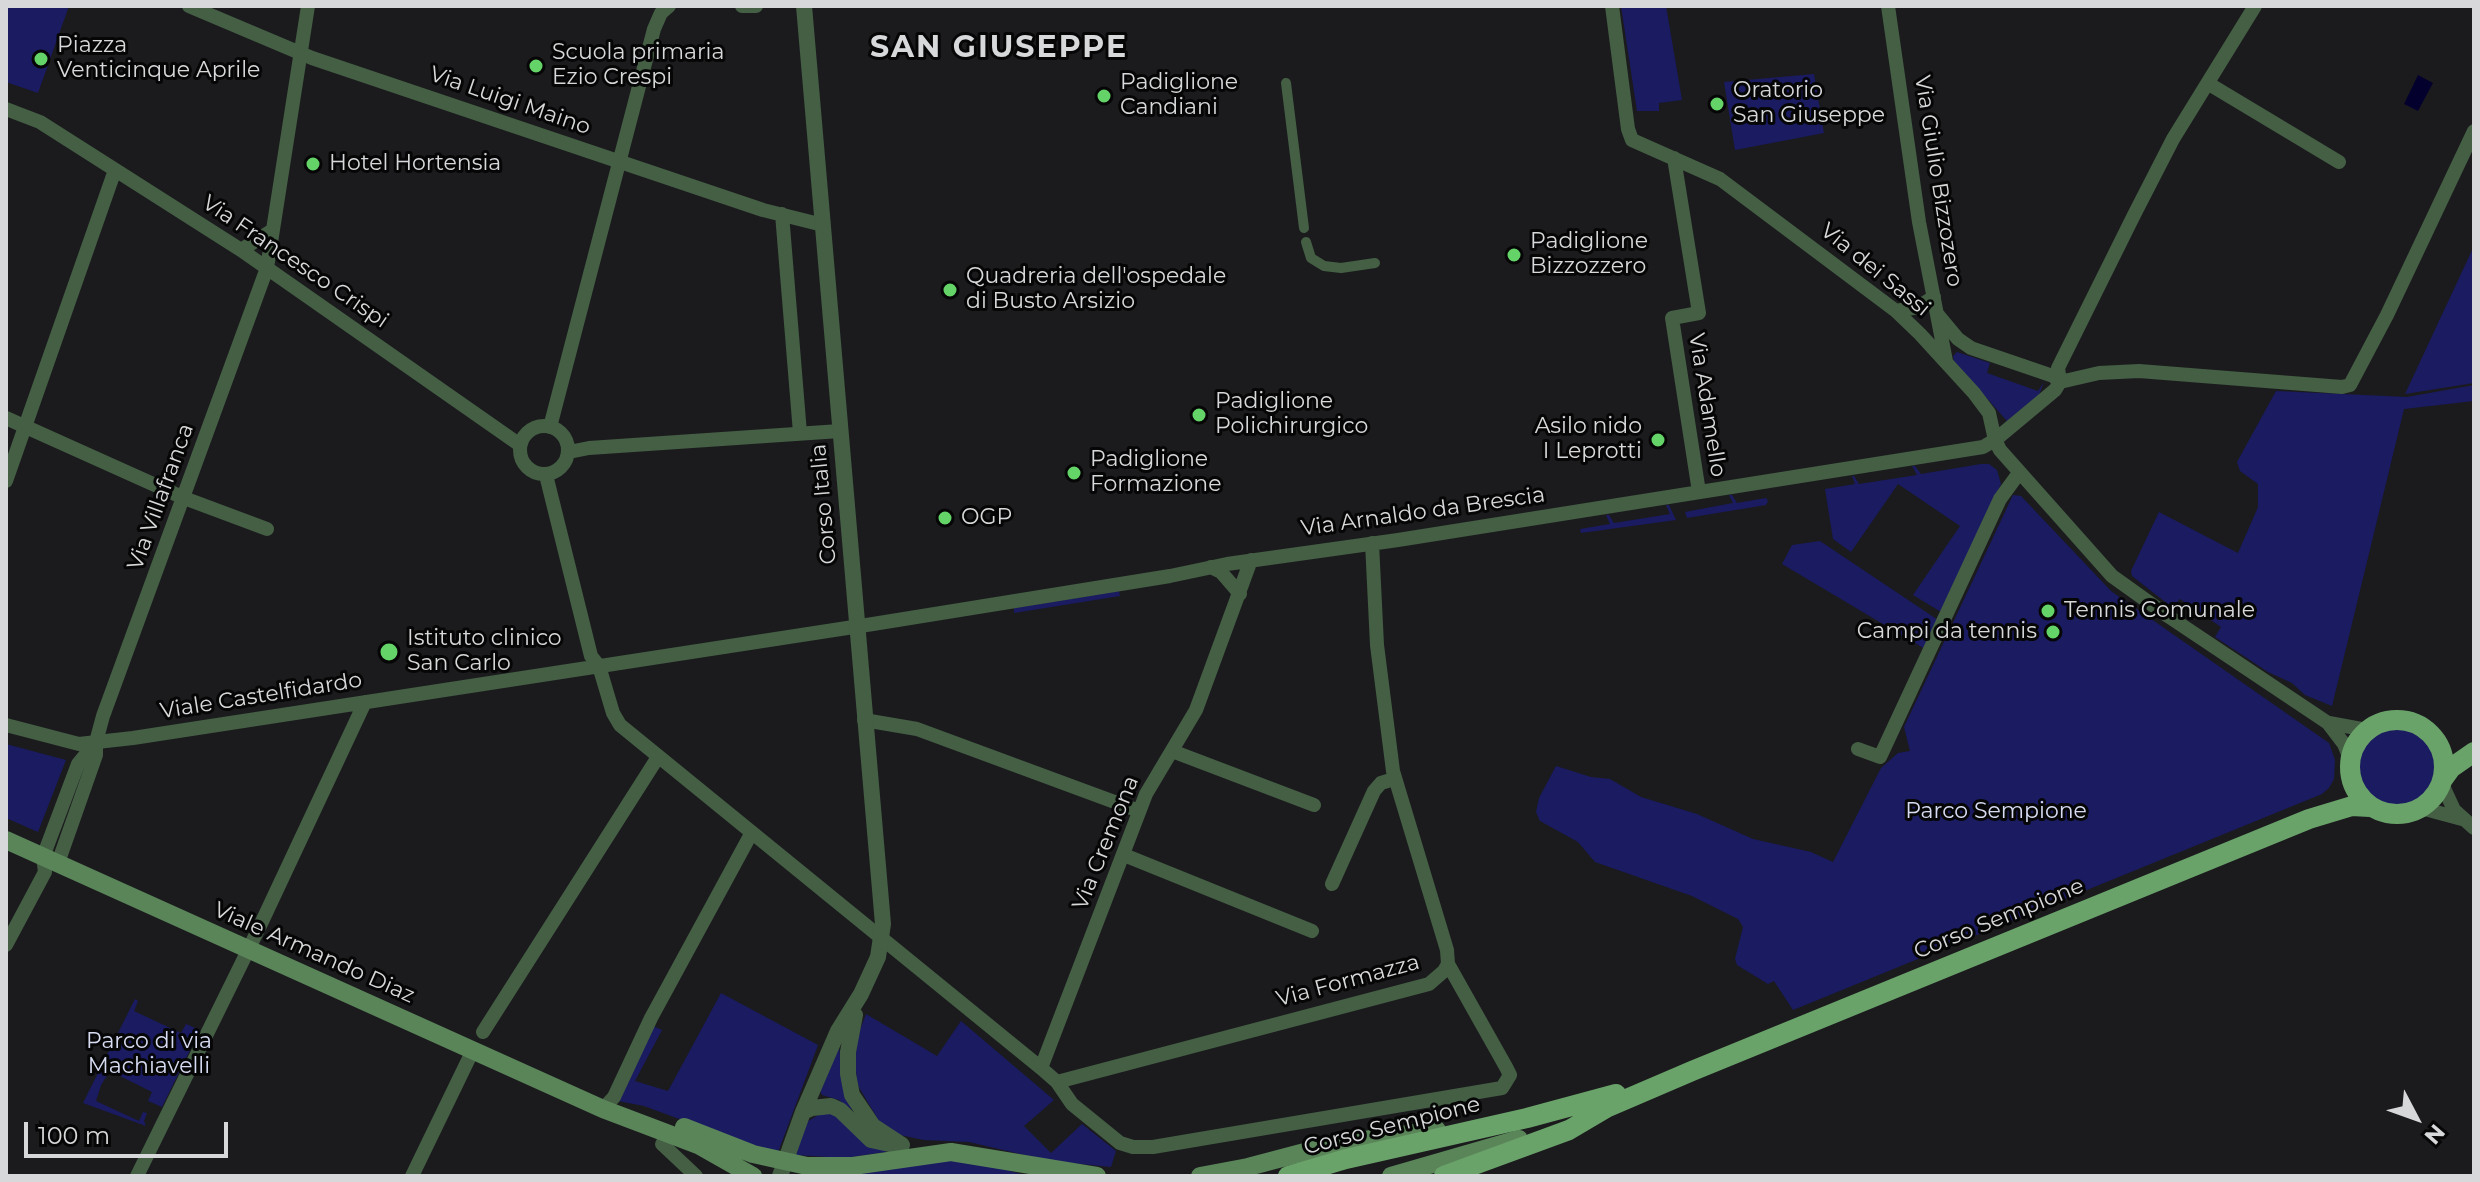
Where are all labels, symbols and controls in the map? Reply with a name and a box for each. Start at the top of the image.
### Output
district label: SAN GIUSEPPE [870,30,1128,66]
place label: Piazza Venticinque Aprile [57,33,260,84]
place label: Scuola primaria Ezio Crespi [552,40,725,92]
marker: Piazza Venticinque Aprile [32,50,50,68]
marker: Scuola primaria Ezio Crespi [527,57,545,75]
street label: Via Luigi Maino [426,61,594,141]
place label: Padiglione Candiani [1120,70,1238,122]
street label: Via Giulio Bizzozero [1908,73,1968,289]
place label: Oratorio San Giuseppe [1733,78,1885,130]
marker: Padiglione Candiani [1095,87,1113,105]
marker: Oratorio San Giuseppe [1708,95,1726,113]
place label: Hotel Hortensia [329,151,501,177]
marker: Hotel Hortensia [304,155,322,173]
street label: Via Francesco Crispi [197,190,393,334]
street label: Via dei Sassi [1815,218,1935,322]
place label: Padiglione Bizzozzero [1530,229,1648,280]
marker: Padiglione Bizzozzero [1505,246,1523,264]
place label: Quadreria dell'ospedale di Busto Arsizio [966,264,1226,316]
marker: Quadreria dell'ospedale di Busto Arsizio [941,281,959,299]
street label: Via Adamello [1683,331,1731,479]
place label: Padiglione Polichirurgico [1215,389,1368,440]
marker: Padiglione Polichirurgico [1190,406,1208,424]
place label: Asilo nido I Leprotti [1535,414,1642,466]
street label: Via Villafranca [122,420,200,574]
marker: Asilo nido I Leprotti [1649,431,1667,449]
street label: Corso Italia [806,443,842,565]
place label: Padiglione Formazione [1090,447,1221,498]
marker: Padiglione Formazione [1065,464,1083,482]
street label: Via Arnaldo da Brescia [1299,482,1547,542]
place label: OGP [961,505,1012,531]
marker: OGP [936,509,954,527]
place label: Tennis Comunale [2064,598,2255,624]
marker: Tennis Comunale [2039,602,2057,620]
place label: Campi da tennis [1857,619,2037,645]
marker: Campi da tennis [2044,623,2062,641]
place label: Istituto clinico San Carlo [407,626,562,678]
marker: Istituto clinico San Carlo [378,641,400,663]
street label: Viale Castelfidardo [158,667,364,725]
street label: Via Cremona [1067,772,1145,914]
park label: Parco Sempione [1905,799,2087,825]
street label: Corso Sempione [1910,873,2088,965]
street label: Viale Armando Diaz [209,897,419,1009]
street label: Via Formazza [1273,949,1423,1013]
park label: Parco di via Machiavelli [86,1029,212,1080]
north arrow [2376,1078,2456,1158]
street label: Corso Sempione [1301,1091,1483,1161]
scale bar [28,1106,232,1156]
text: N [2418,1119,2451,1150]
text: 100 m [38,1121,110,1150]

